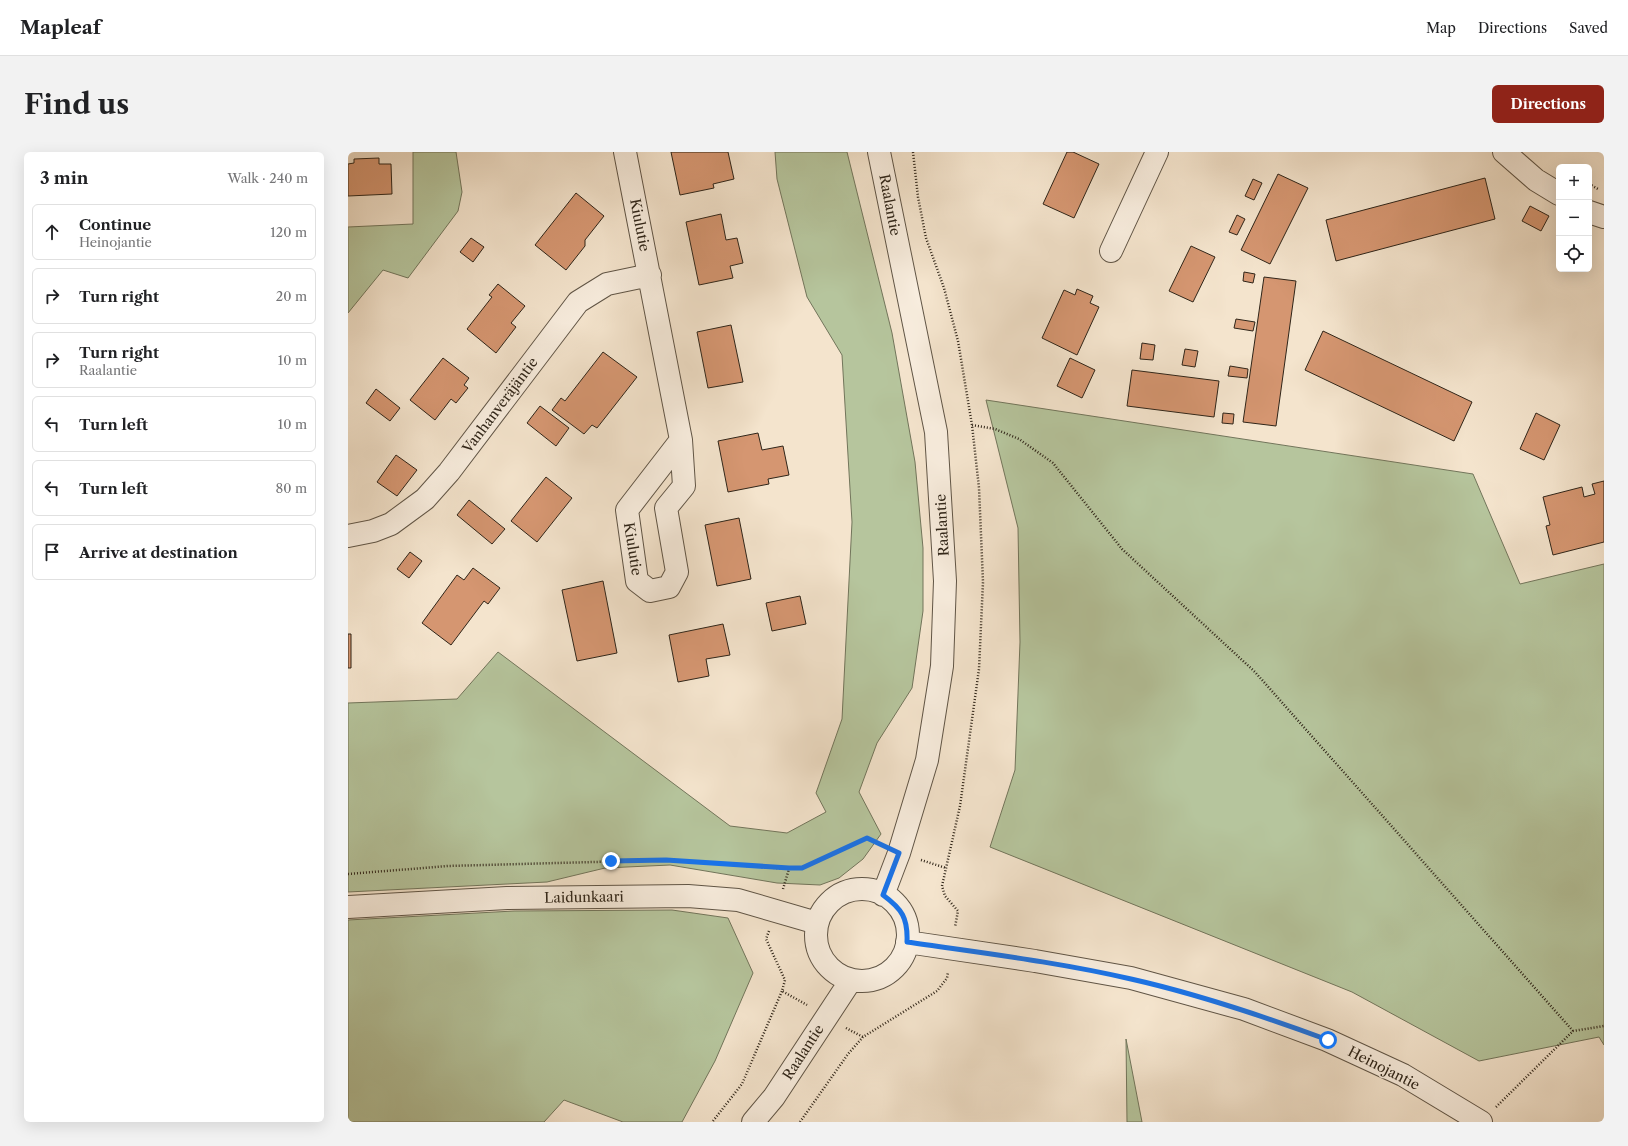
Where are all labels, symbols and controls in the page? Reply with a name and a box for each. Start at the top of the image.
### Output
text: Mapleaf [20,16,101,39]
text: Map [1426,19,1456,37]
text: Directions [1478,19,1547,37]
text: Saved [1569,19,1608,37]
button: Directions [1492,85,1604,123]
text: Find us [24,87,129,121]
map controls [1556,164,1592,272]
button: + [1556,164,1592,200]
text: 3 min [40,168,89,188]
text: Walk · 240 m [228,170,308,186]
street label: Raalantie [875,173,905,237]
street label: Kiulutie [626,197,654,253]
button: − [1556,200,1592,236]
text: Continue [79,215,151,234]
icon: ahead [41,221,63,243]
text: 120 m [270,224,307,240]
text: Heinojantie [79,234,152,250]
button: locate [1556,236,1592,272]
icon: right [41,285,63,307]
text: Turn right [79,287,159,306]
text: 20 m [276,288,307,304]
text: Turn right [79,343,159,362]
icon: right [41,349,63,371]
text: 10 m [278,352,307,368]
street label: Vanhanveräjäntie [458,354,542,457]
text: Raalantie [79,362,137,378]
icon: left [41,413,63,435]
text: Turn left [79,415,148,434]
text: 10 m [278,416,307,432]
icon: left [41,477,63,499]
text: Turn left [79,479,148,498]
text: 80 m [275,480,307,496]
street label: Raalantie [931,493,953,557]
street label: Kiulutie [620,521,646,577]
icon: arrive [41,541,63,563]
text: Arrive at destination [79,543,238,562]
route end [602,852,620,870]
street label: Laidunkaari [544,887,624,907]
street label: Raalantie [778,1021,828,1083]
route start [1319,1031,1337,1049]
street label: Heinojantie [1345,1042,1423,1094]

